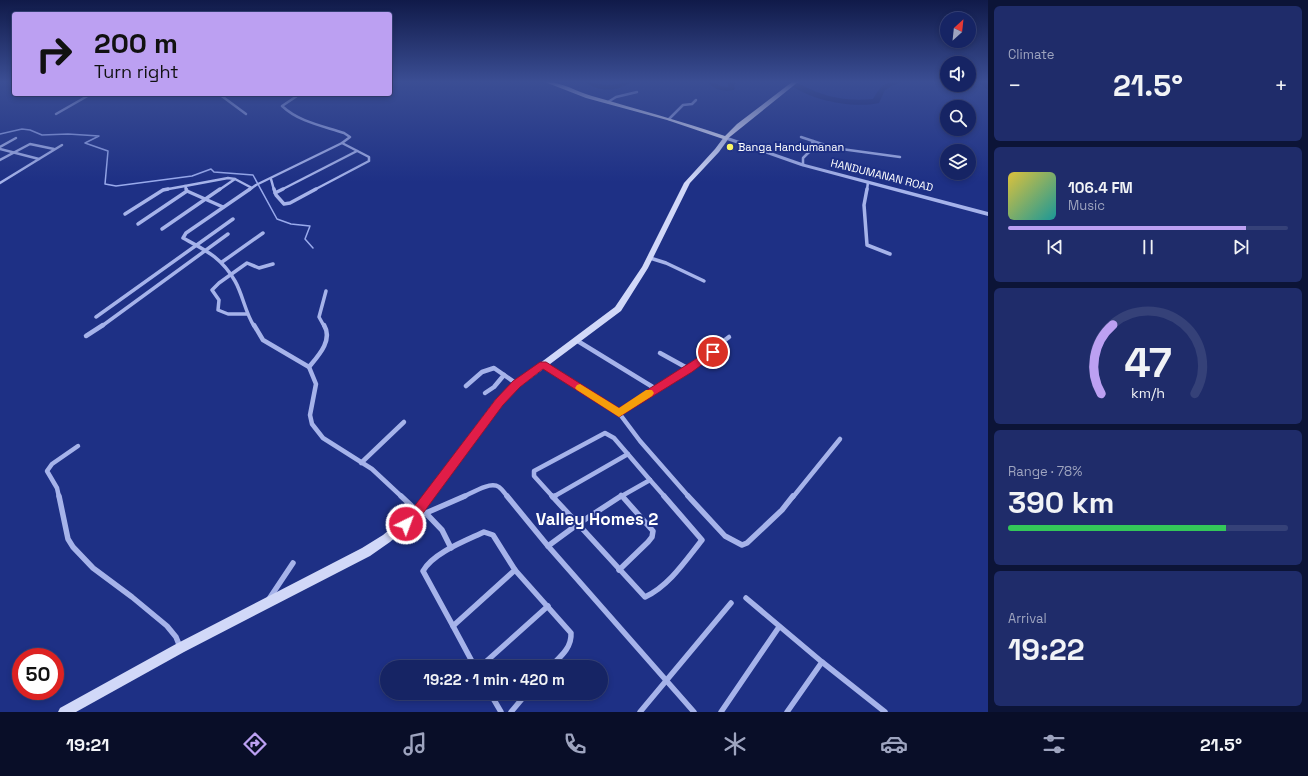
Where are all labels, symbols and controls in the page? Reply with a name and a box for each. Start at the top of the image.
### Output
north arrow [940,12,976,48]
map controls [940,12,976,180]
text: 200 m [94,25,178,61]
icon: right [28,28,80,80]
text: Climate [1008,46,1054,63]
button: sound [940,56,976,92]
text: Turn right [94,60,178,83]
text: 21.5° [1113,66,1183,105]
text: − [1008,71,1022,99]
text: + [1274,71,1288,99]
button: search [940,100,976,136]
place label: Banga Handumanan [738,140,844,154]
marker: Banga Handumanan [725,142,735,152]
button: layers [940,144,976,180]
street label: HANDUMANAN ROAD [829,155,935,195]
text: 106.4 FM [1068,178,1133,197]
text: Music [1068,197,1105,214]
icon: previous [1044,236,1066,258]
icon: pause [1137,236,1159,258]
icon: next [1230,236,1252,258]
pin [696,335,730,369]
text: 47 [1124,336,1172,389]
icon: arrive [702,341,724,363]
text: km/h [1131,384,1165,402]
text: Range · 78% [1008,463,1082,480]
text: 390 km [1008,483,1114,522]
position arrow [385,503,427,545]
district label: Valley Homes 2 [536,508,658,530]
text: Arrival [1008,610,1047,627]
text: 19:22 [1008,630,1085,669]
speed limit sign: 50 [12,648,64,700]
text: 19:22 · 1 min · 420 m [423,670,565,689]
icon: directions [241,730,269,758]
icon: music [401,730,429,758]
icon: phone [561,730,589,758]
icon: climate [721,730,749,758]
icon: car [880,730,908,758]
icon: filters [1040,730,1068,758]
text: 19:21 [66,733,109,756]
text: 21.5° [1200,733,1242,756]

